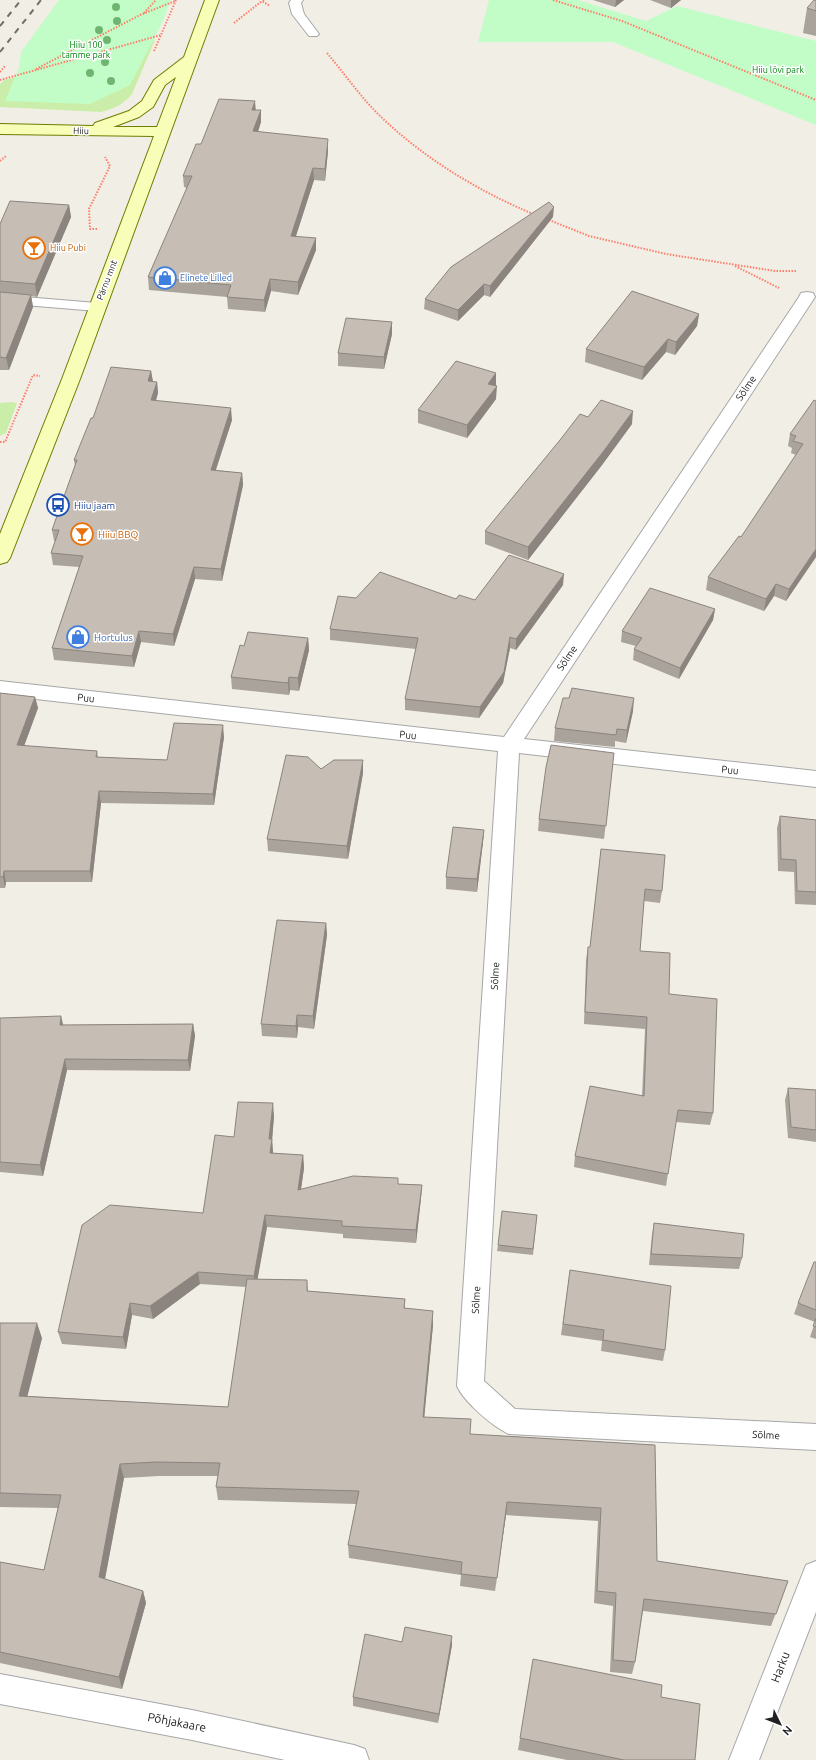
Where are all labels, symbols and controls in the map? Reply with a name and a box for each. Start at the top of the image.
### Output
park label: Hiiu 100 tamme park [62,40,111,60]
park label: Hiiu lõvi park [752,65,804,75]
street label: Hiiu [73,126,89,136]
bar icon: Hiiu Pubi [21,235,47,261]
place label: Hiiu Pubi [50,243,86,253]
street label: Pärnu mnt [95,258,119,301]
shop icon: Elinete Lilled [152,265,178,291]
place label: Elinete Lilled [180,273,232,283]
street label: Sõlme [734,373,758,403]
bus stop icon: Hiiu jaam [45,492,71,518]
place label: Hiiu jaam [74,500,115,511]
bar icon: Hiiu BBQ [69,521,95,547]
place label: Hiiu BBQ [98,529,139,540]
shop icon: Hortulus [65,624,91,650]
place label: Hortulus [94,632,133,643]
street label: Sõlme [555,643,579,673]
street label: Puu [77,692,95,704]
street label: Puu [399,729,417,741]
street label: Puu [721,764,739,776]
street label: Sõlme [489,962,501,990]
street label: Sõlme [470,1286,482,1314]
street label: Sõlme [752,1429,780,1441]
street label: Harku [768,1650,792,1684]
north arrow [760,1704,800,1744]
street label: Põhjakaare [147,1710,207,1734]
text: N [780,1724,795,1738]

